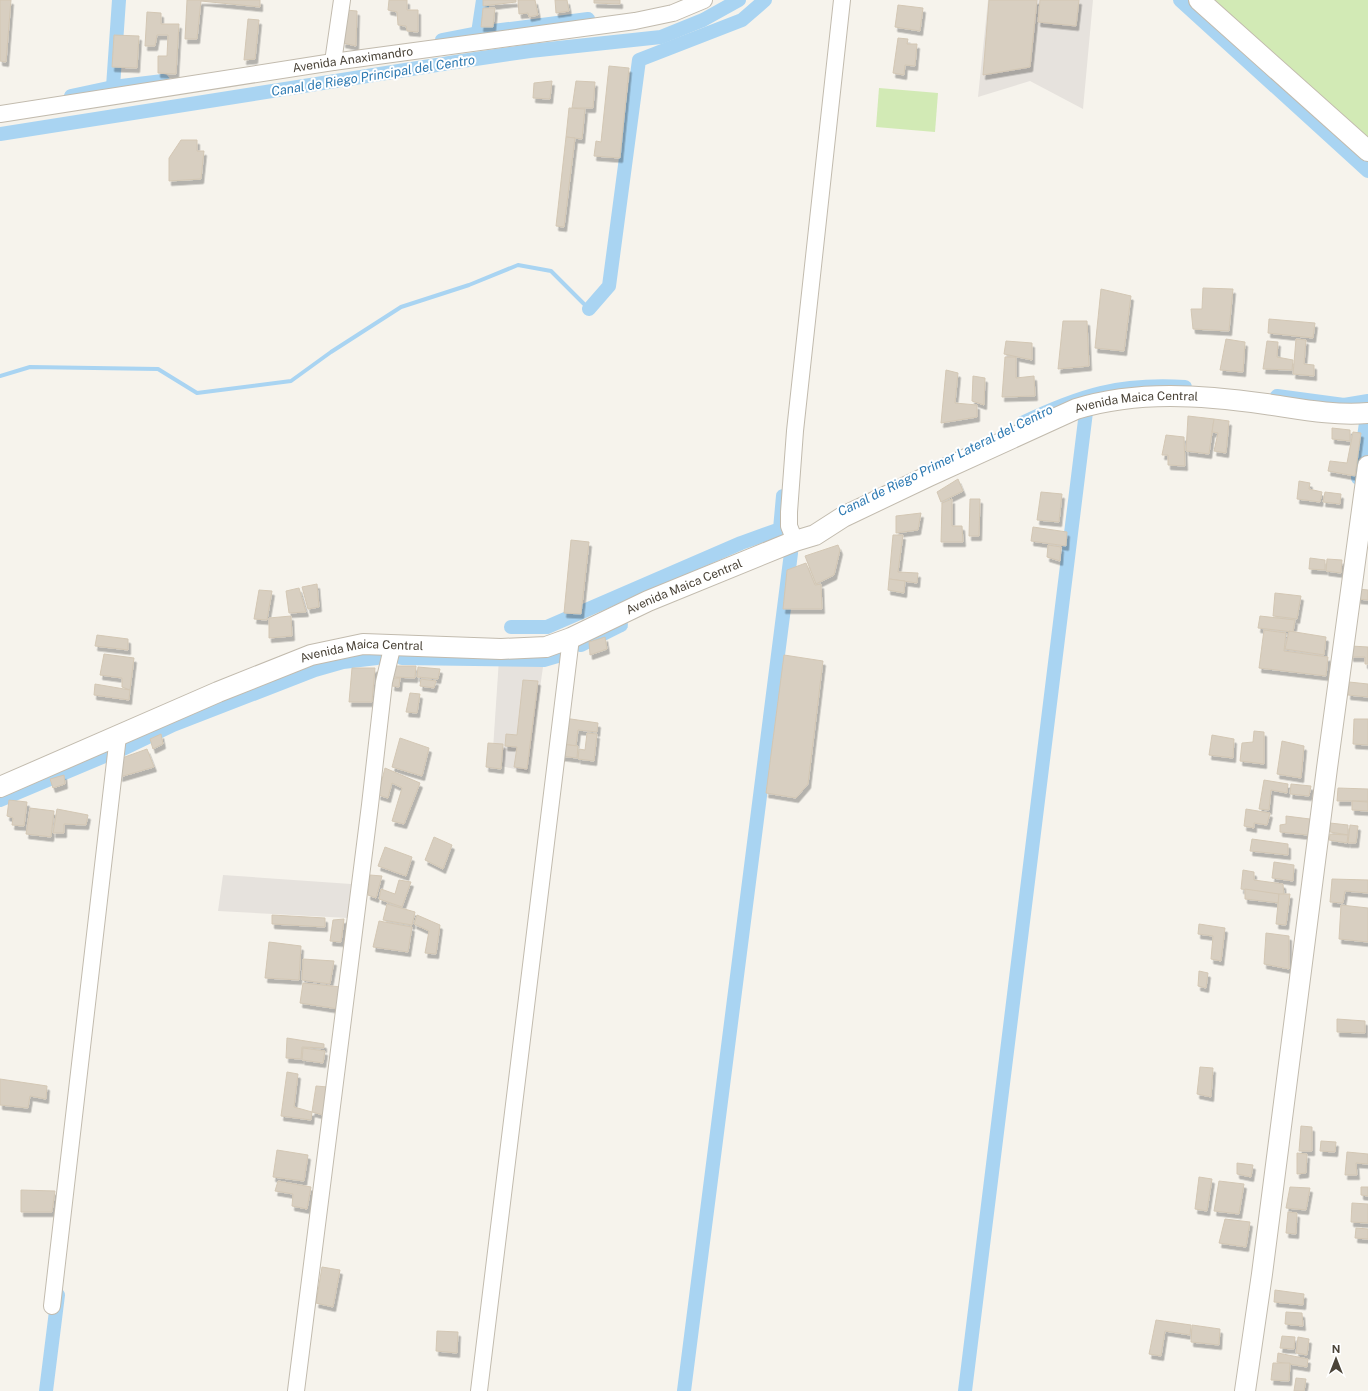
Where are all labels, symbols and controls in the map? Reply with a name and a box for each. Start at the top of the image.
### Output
street label: Avenida Anaximandro [292,44,414,75]
water label: Canal de Riego Principal del Centro [270,52,476,99]
street label: Avenida Maica Central [1073,389,1199,416]
water label: Canal de Riego Primer Lateral del Centro [835,402,1055,519]
street label: Avenida Maica Central [624,556,745,617]
street label: Avenida Maica Central [298,637,424,666]
north arrow [1316,1339,1356,1379]
text: N [1332,1343,1340,1355]

